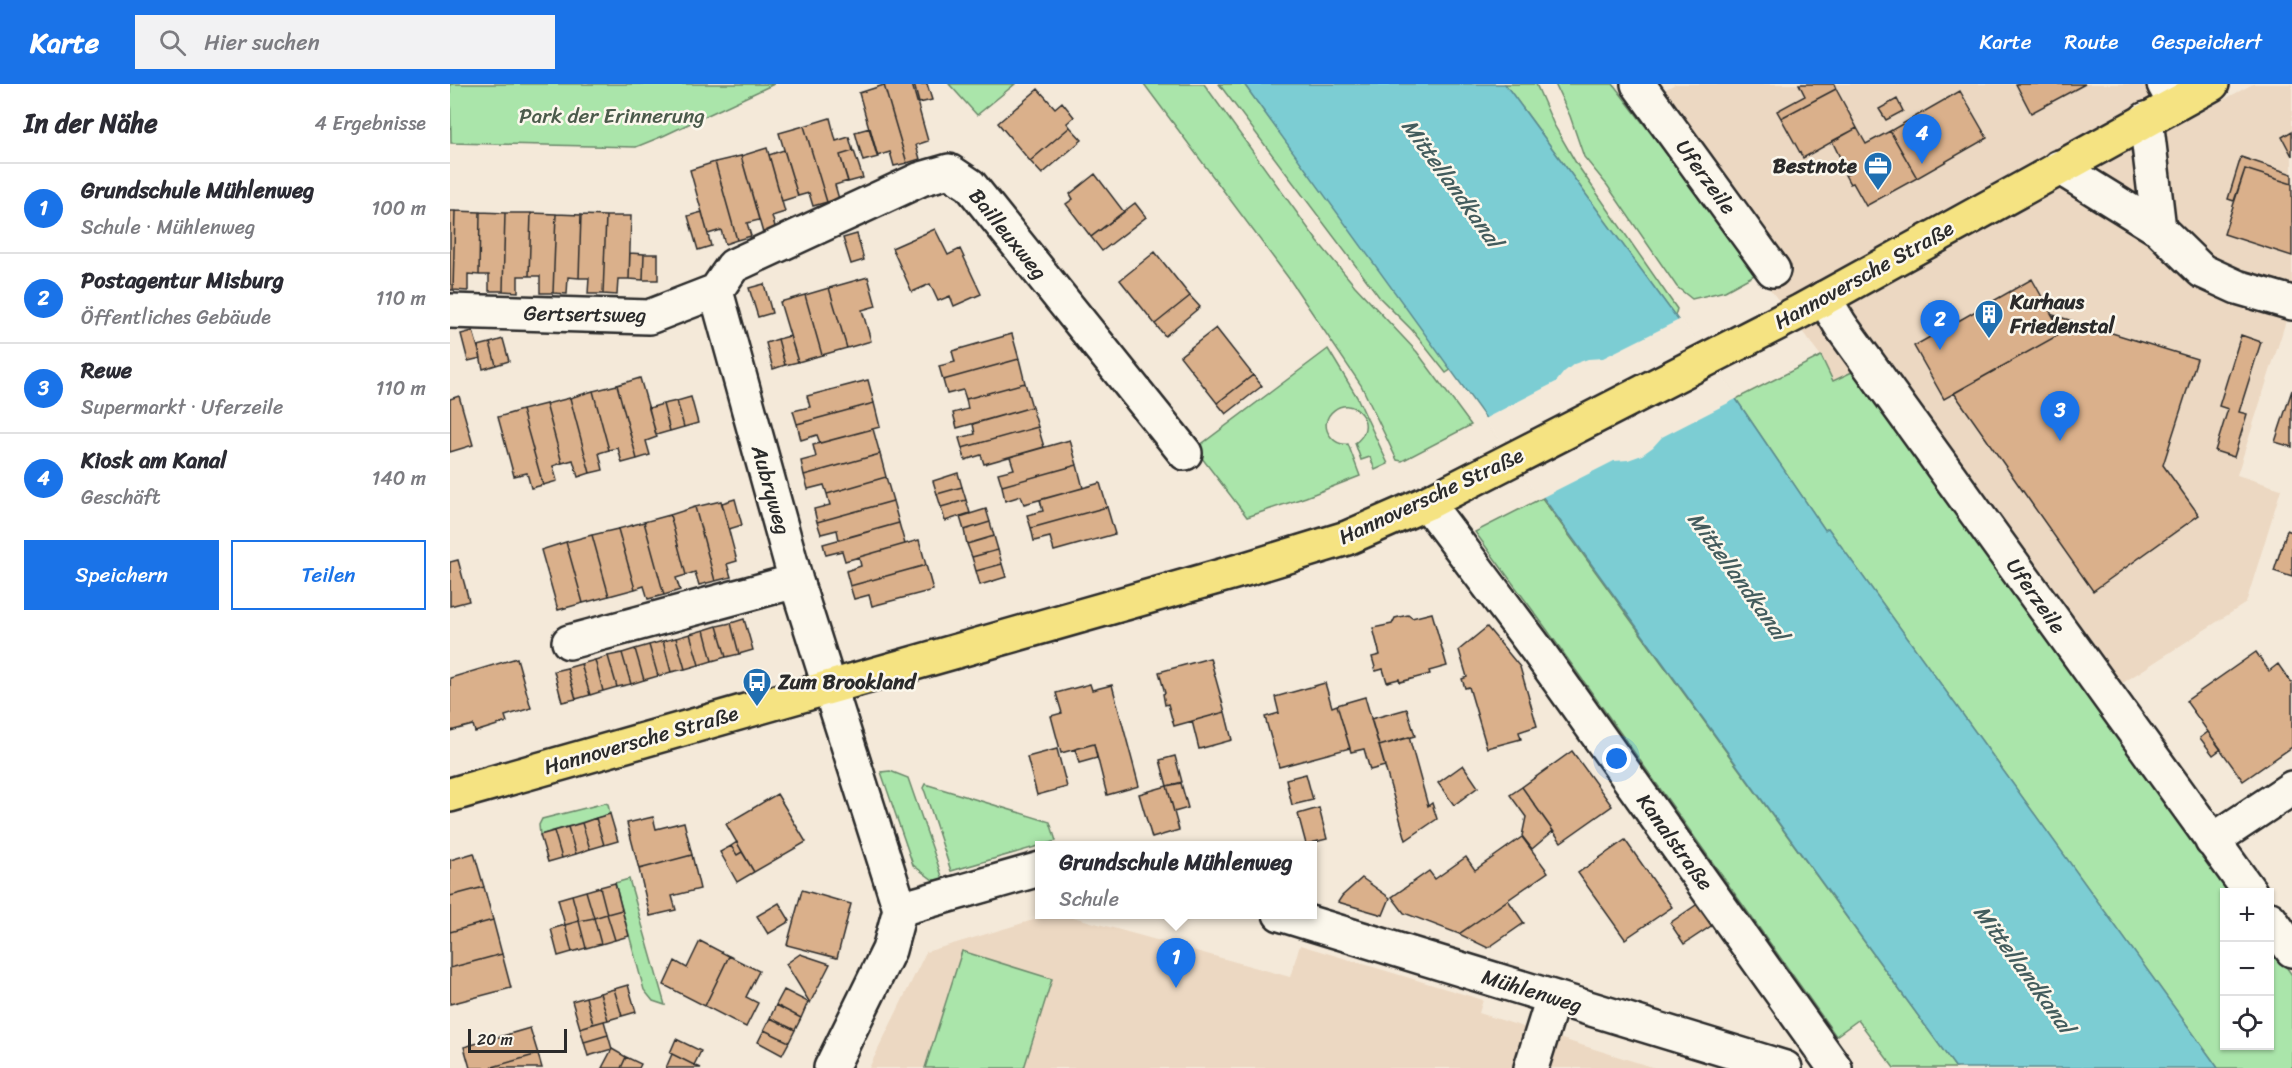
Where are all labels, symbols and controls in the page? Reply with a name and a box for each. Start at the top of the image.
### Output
search box [135,15,555,69]
text: Karte [30,18,99,67]
text: Hier suchen [204,23,319,62]
text: Karte [1980,23,2031,61]
text: Route [2064,23,2118,61]
text: Gespeichert [2151,23,2262,61]
icon: search [156,26,189,59]
park label: Park der Erinnerung [519,97,705,135]
text: In der Nähe [24,100,158,146]
text: 4 Ergebnisse [315,106,426,141]
water label: Mittellandkanal [1391,110,1515,260]
pin: 4 [1902,115,1942,164]
street label: Uferzeile [1665,131,1747,223]
place label: Bestnote [1773,147,1858,185]
office icon: Bestnote [1862,150,1894,192]
text: Grundschule Mühlenweg [81,171,314,210]
street label: Bailleuxweg [959,179,1057,289]
text: 1 [39,191,48,226]
text: 100 m [372,191,426,226]
text: Schule · Mühlenweg [81,210,255,245]
street label: Hannoversche Straße [1767,210,1961,340]
text: Postagentur Misburg [81,261,284,300]
text: 2 [38,281,49,316]
text: 110 m [376,281,426,316]
place label: Kurhaus Friedenstal [2009,283,2116,345]
street label: Gertsertsweg [523,294,647,334]
building icon: Kurhaus Friedenstal [1973,298,2005,340]
text: Öffentliches Gebäude [81,300,271,335]
pin: 2 [1920,300,1960,350]
text: Rewe [81,351,132,390]
text: 3 [38,371,49,406]
text: 110 m [376,371,426,406]
text: Supermarkt · Uferzeile [81,390,283,425]
pin: 3 [2040,392,2080,441]
street label: Hannoversche Straße [1332,436,1530,556]
street label: Aubryweg [740,440,802,540]
text: Kiosk am Kanal [81,441,226,480]
text: 4 [37,461,50,496]
text: 140 m [372,461,426,496]
text: Geschäft [81,480,160,515]
water label: Mittellandkanal [1677,503,1801,653]
button: Speichern [24,540,219,610]
button: Teilen [231,540,426,610]
street label: Uferzeile [1996,550,2076,642]
place label: Zum Brookland [777,663,917,701]
bus stop icon: Zum Brookland [741,666,773,708]
street label: Hannoversche Straße [539,694,743,786]
your location [1602,744,1631,773]
street label: Kanalstraße [1626,785,1724,899]
popup [1035,841,1317,919]
text: Grundschule Mühlenweg [1059,843,1293,882]
text: Schule [1059,882,1119,917]
map controls [2220,888,2274,1050]
button: + [2220,888,2274,942]
water label: Mittellandkanal [1963,896,2087,1046]
pin: 1 [1156,938,1196,988]
button: − [2220,942,2274,996]
street label: Mühlenweg [1477,958,1587,1024]
button: locate [2220,996,2274,1050]
text: 20 m [477,1025,513,1054]
scale bar [468,1026,567,1054]

